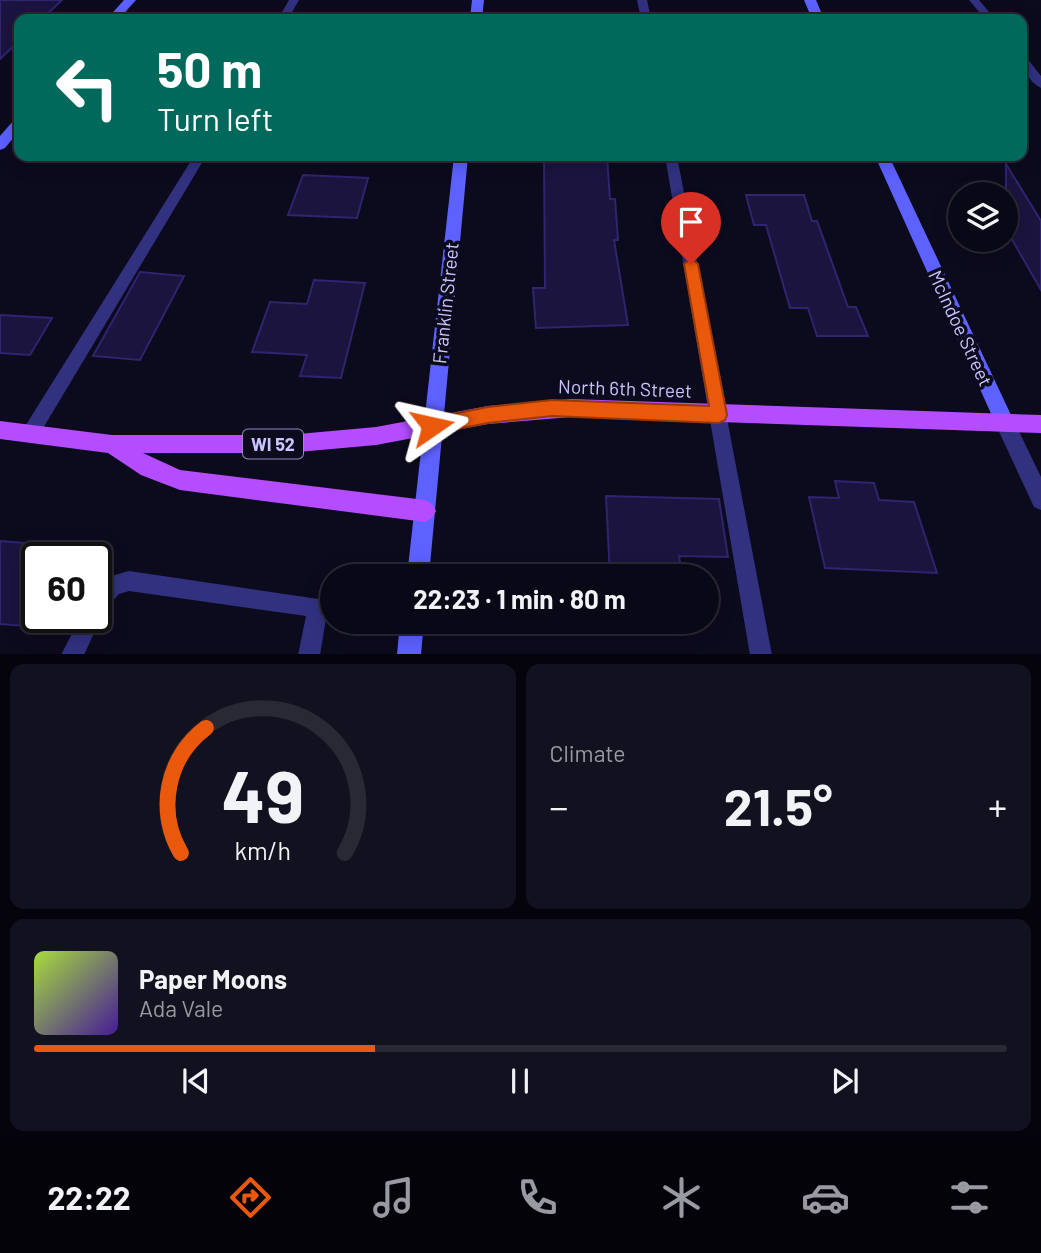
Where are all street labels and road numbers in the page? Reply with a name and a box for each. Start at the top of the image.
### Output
street label: Franklin Street [427,241,463,365]
street label: McIndoe Street [924,266,998,390]
street label: North 6th Street [558,374,692,402]
road number: WI 52 [243,430,303,458]

